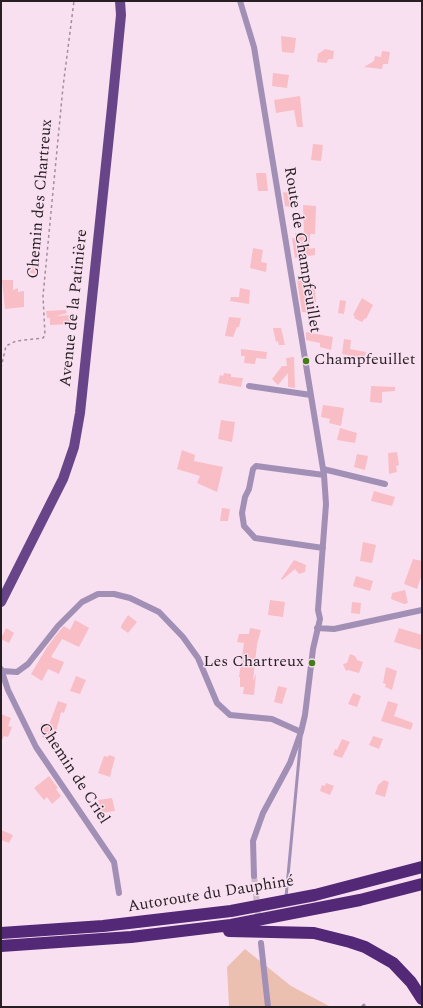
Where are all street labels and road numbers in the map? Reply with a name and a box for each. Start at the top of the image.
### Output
street label: Chemin des Chartreux [24,118,58,280]
street label: Route de Champfeuillet [278,166,324,334]
street label: Avenue de la Patinière [57,228,93,388]
street label: Chemin de Criel [33,720,113,828]
street label: Autoroute du Dauphiné [127,872,295,918]

